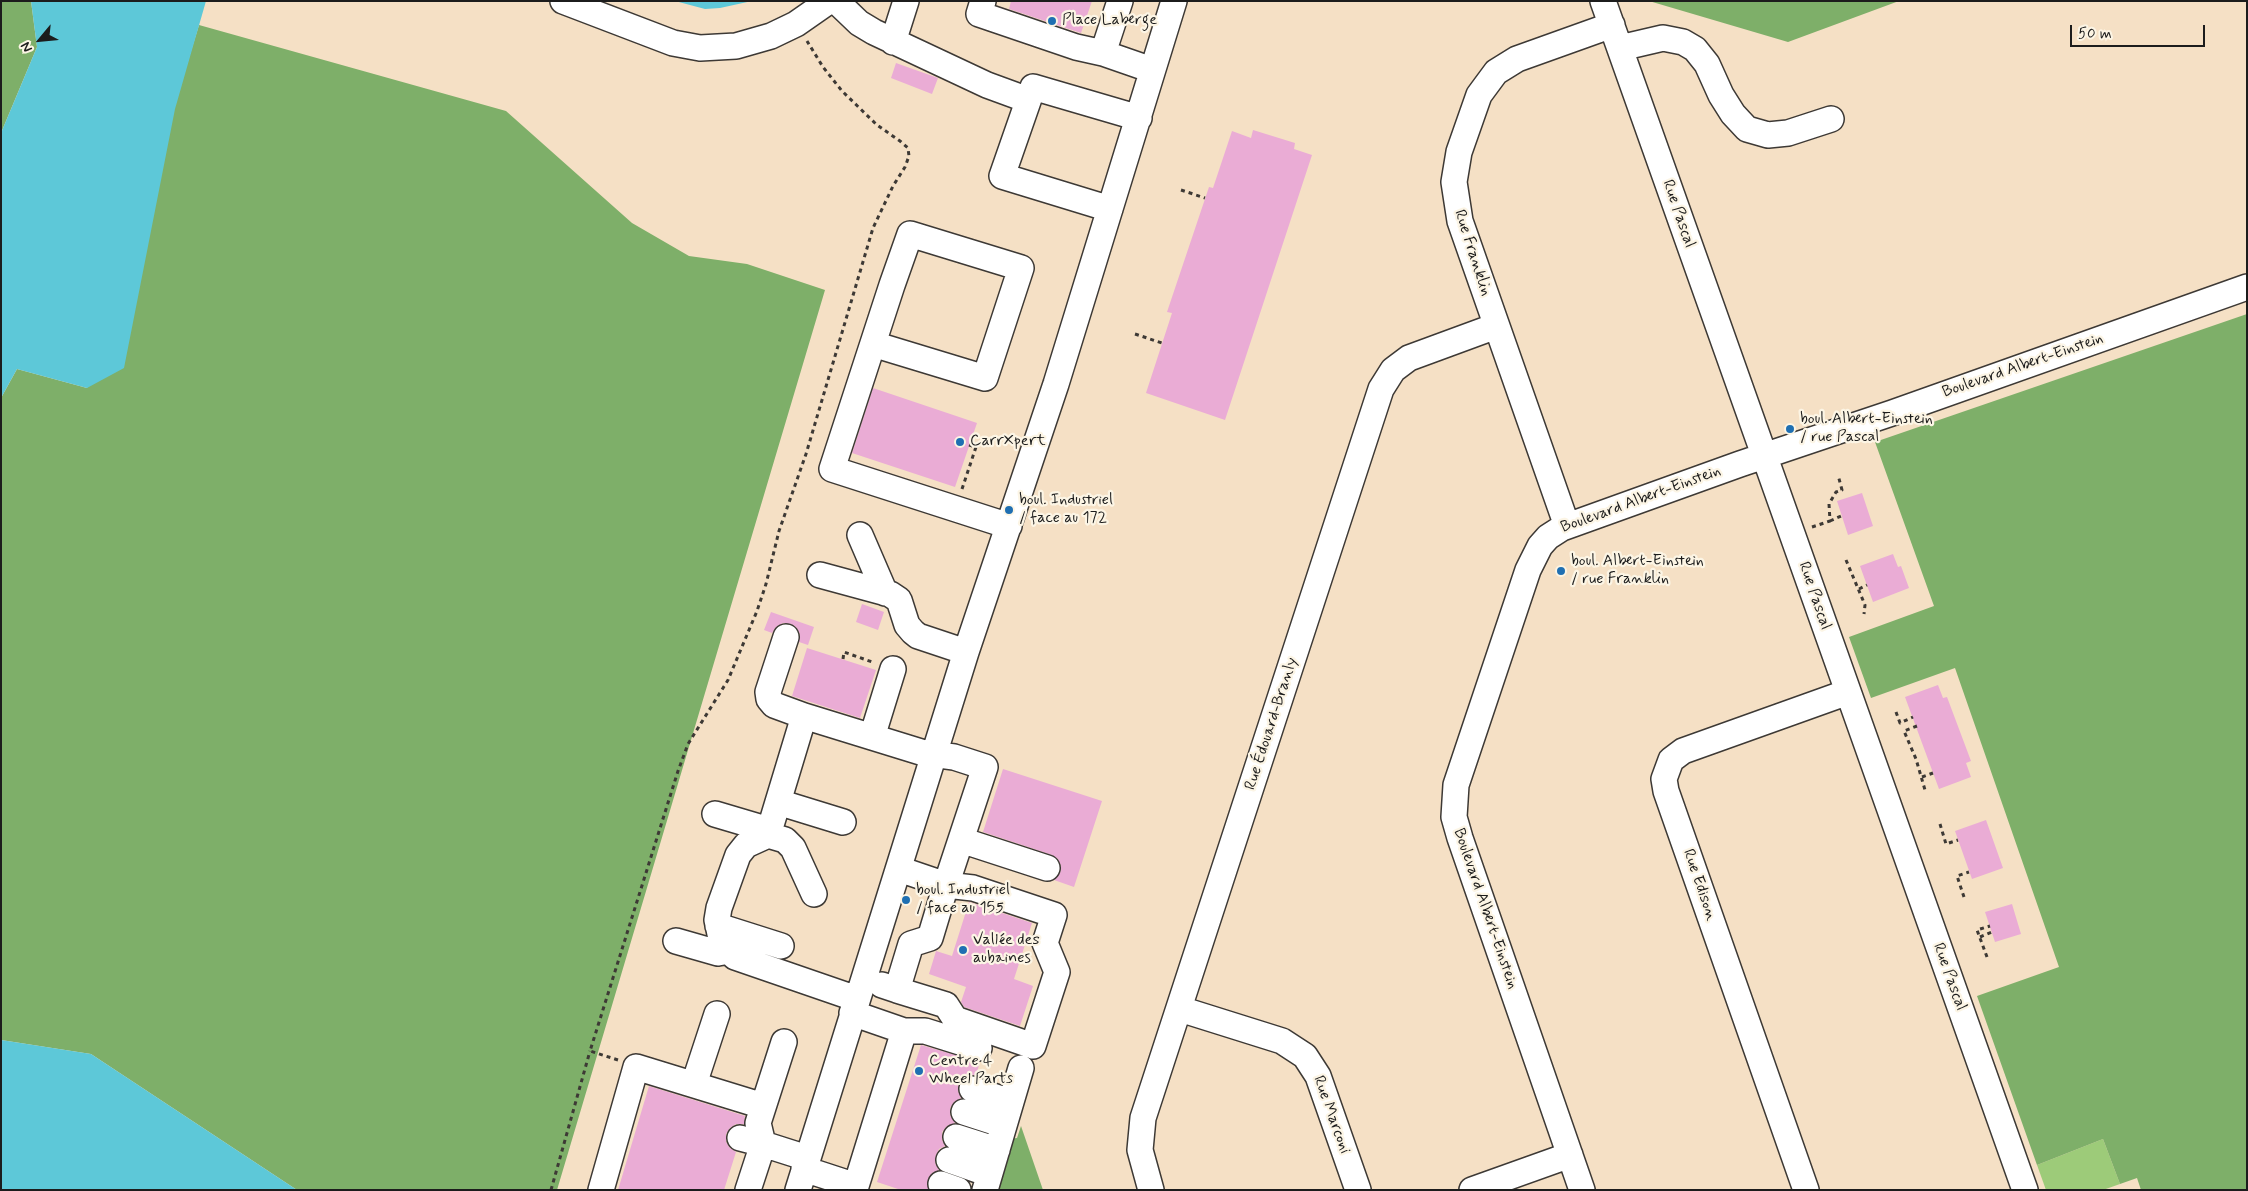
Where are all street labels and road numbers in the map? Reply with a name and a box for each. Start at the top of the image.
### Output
street label: Rue Pascal [1657,178,1699,250]
street label: Rue Franklin [1449,207,1495,299]
street label: Boulevard Albert-Einstein [1940,329,2106,403]
street label: Boulevard Albert-Einstein [1558,462,1724,538]
street label: Rue Pascal [1793,560,1835,632]
street label: Rue Édouard-Branly [1241,655,1303,793]
street label: Boulevard Albert-Einstein [1448,826,1522,992]
street label: Rue Edison [1678,847,1720,923]
street label: Rue Pascal [1928,941,1970,1013]
street label: Rue Marconi [1308,1073,1354,1157]

